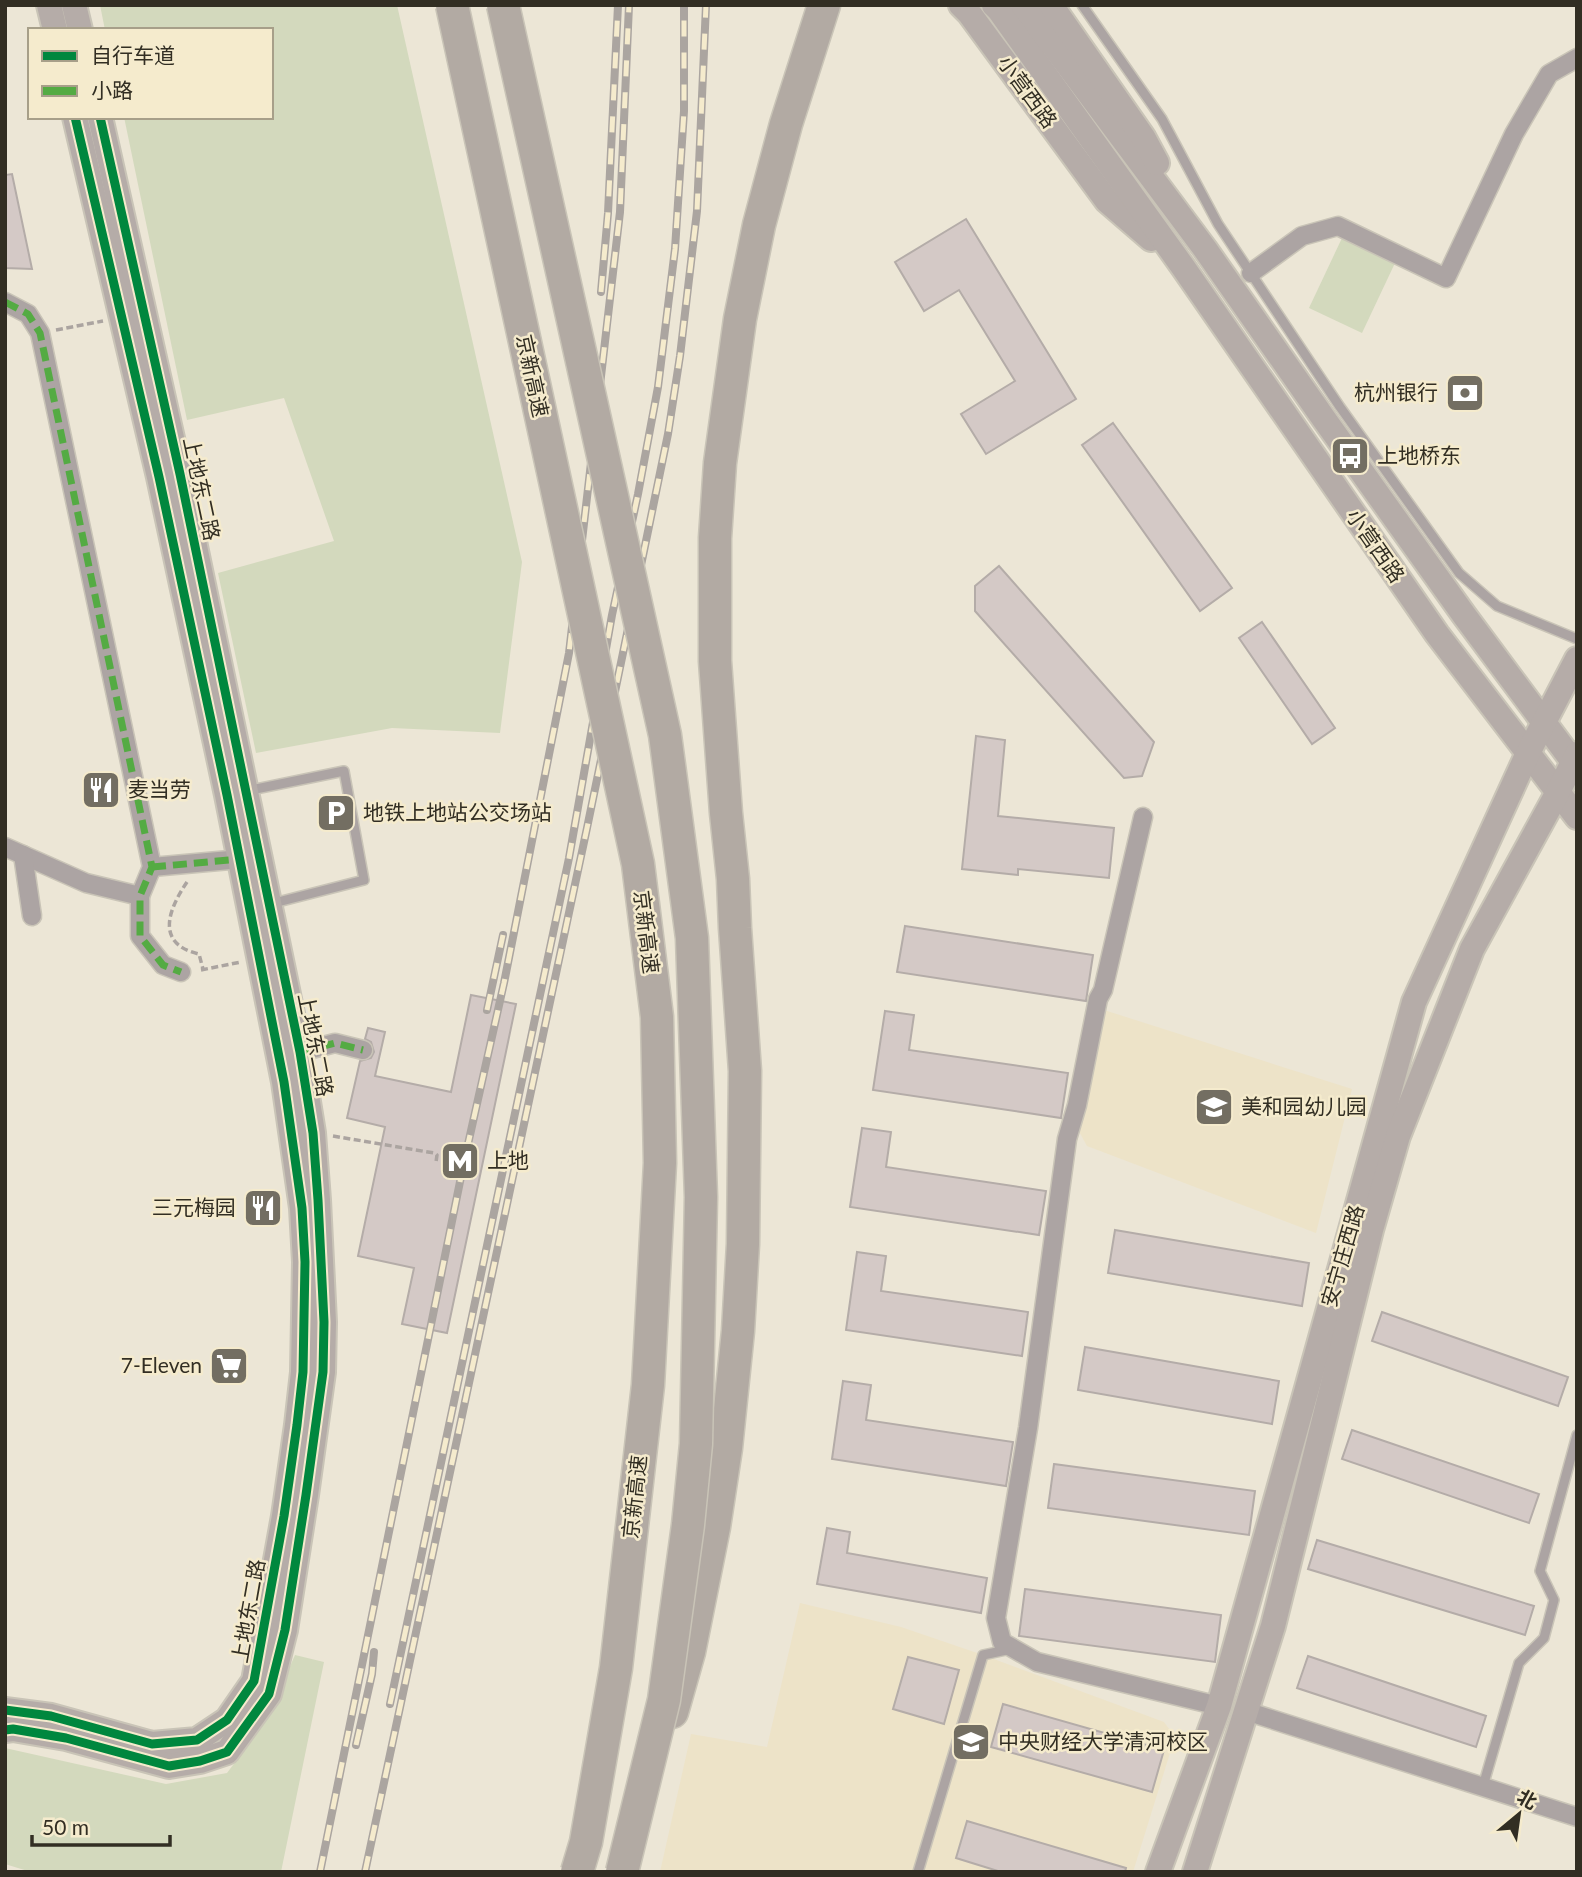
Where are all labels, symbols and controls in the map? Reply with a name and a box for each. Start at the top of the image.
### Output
legend [28,28,273,119]
text: 自行车道 [91,42,175,67]
street label: 小营西路 [993,50,1063,132]
text: 小路 [91,77,133,102]
street label: 京新高速 [513,332,554,419]
bank icon: 杭州银行 [1444,372,1486,414]
place label: 杭州银行 [1354,379,1438,404]
street label: 上地东二路 [179,435,226,543]
bus stop icon: 上地桥东 [1329,435,1371,477]
place label: 上地桥东 [1377,442,1461,467]
street label: 小营西路 [1342,504,1411,587]
restaurant icon: 麦当劳 [80,769,122,811]
place label: 麦当劳 [128,776,191,801]
parking icon: 地铁上地站公交场站 [315,792,357,834]
place label: 地铁上地站公交场站 [363,799,552,824]
street label: 京新高速 [630,889,665,975]
street label: 上地东二路 [294,991,339,1099]
school or university icon: 美和园幼儿园 [1193,1086,1235,1128]
place label: 美和园幼儿园 [1241,1093,1367,1118]
metro station icon: 上地 [439,1140,481,1182]
place label: 上地 [487,1147,529,1172]
restaurant icon: 三元梅园 [242,1187,284,1229]
place label: 三元梅园 [152,1194,236,1219]
street label: 安宁庄西路 [1315,1202,1368,1309]
supermarket icon: 7-Eleven [208,1345,250,1387]
place label: 7-Eleven [121,1352,202,1377]
street label: 京新高速 [617,1454,650,1540]
street label: 上地东二路 [226,1557,269,1665]
school or university icon: 中央财经大学清河校区 [950,1721,992,1763]
place label: 中央财经大学清河校区 [998,1728,1208,1753]
north arrow [1484,1779,1554,1849]
text: 北 [1514,1784,1541,1813]
scale bar [32,1804,170,1848]
text: 50 m [42,1814,89,1839]

